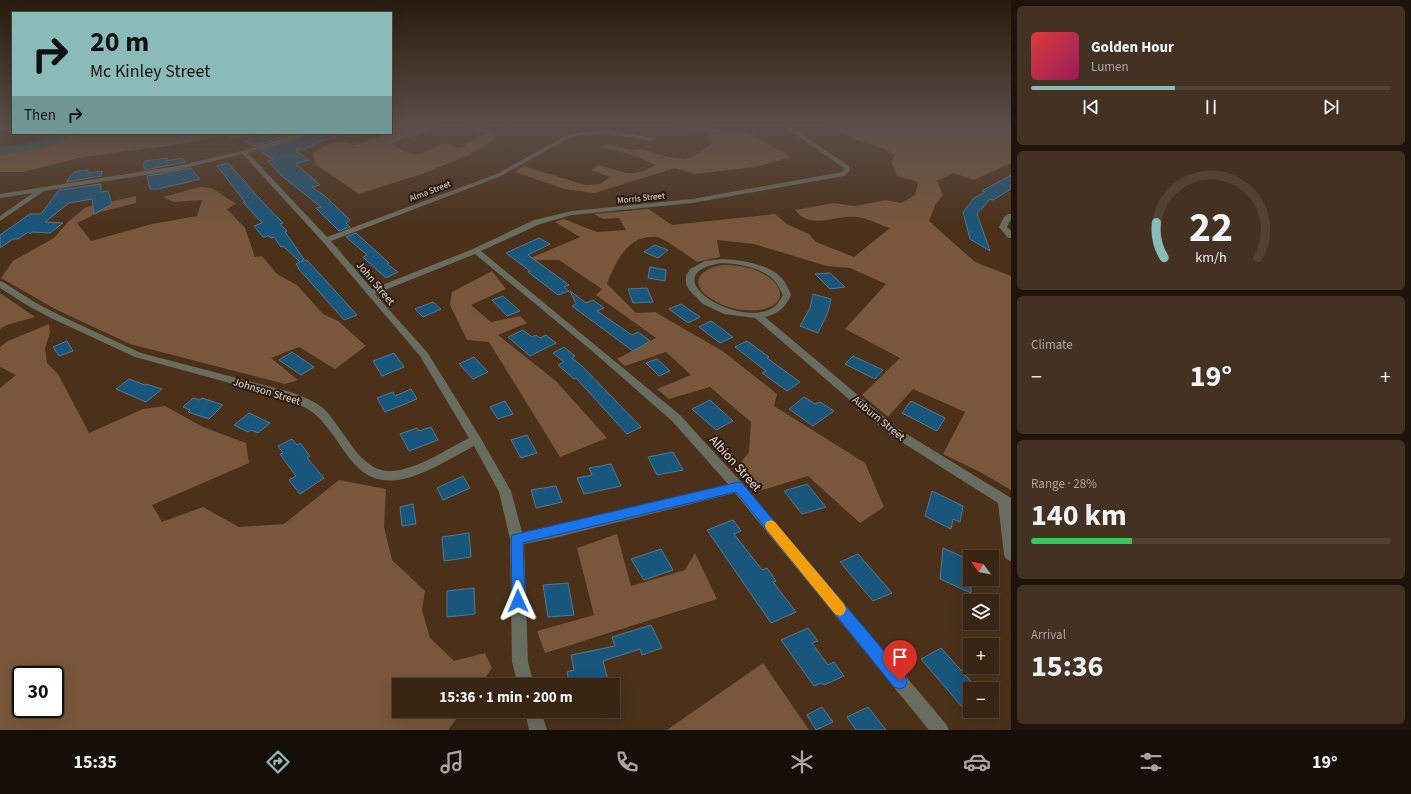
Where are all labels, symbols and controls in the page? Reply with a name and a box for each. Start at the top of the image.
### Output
text: 20 m [90,22,149,62]
icon: right [24,28,76,80]
text: Golden Hour [1091,37,1174,58]
text: Lumen [1091,58,1129,76]
text: Mc Kinley Street [90,59,210,84]
icon: previous [1080,96,1102,118]
icon: pause [1200,96,1222,118]
icon: next [1320,96,1342,118]
icon: right [64,104,86,126]
text: Then [24,105,56,126]
street label: Alma Street [408,178,453,205]
street label: Morris Street [616,190,666,207]
text: 22 [1189,198,1233,258]
text: km/h [1195,247,1227,268]
street label: John Street [353,258,399,309]
text: Climate [1031,336,1073,354]
text: 19° [1190,355,1232,398]
text: − [1031,361,1042,393]
text: + [1380,361,1391,393]
street label: Johnson Street [231,374,303,409]
street label: Auburn Street [849,393,908,444]
street label: Albion Street [705,432,766,496]
text: Range · 28% [1031,475,1097,493]
text: 140 km [1031,494,1127,537]
north arrow [963,550,999,586]
map controls [963,550,999,718]
position arrow [497,580,539,622]
button: layers [963,594,999,630]
text: Arrival [1031,626,1066,644]
button: + [963,638,999,674]
pin [883,640,917,681]
text: 15:36 [1031,645,1103,688]
icon: arrive [889,646,911,668]
speed limit sign: 30 [12,666,64,718]
button: − [963,682,999,718]
text: 15:36 · 1 min · 200 m [439,687,573,708]
icon: directions [264,748,292,776]
icon: music [438,748,466,776]
icon: phone [613,748,641,776]
icon: climate [788,748,816,776]
icon: car [963,748,991,776]
icon: filters [1137,748,1165,776]
text: 15:35 [73,750,117,775]
text: 19° [1312,750,1338,775]

